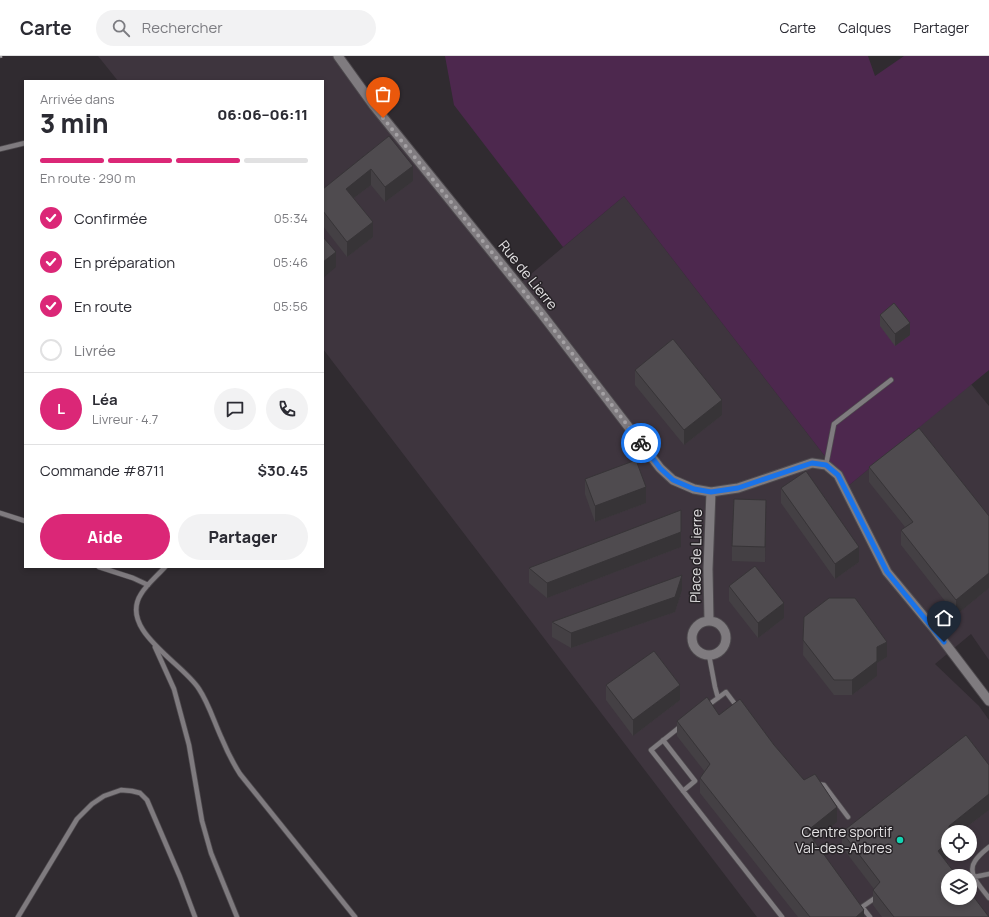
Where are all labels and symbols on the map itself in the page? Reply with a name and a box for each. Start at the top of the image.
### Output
pin [366,77,400,118]
street label: Rue de Lierre [495,236,562,313]
courier [621,423,661,463]
street label: Place de Lierre [685,509,706,603]
pin [927,601,961,642]
place label: Centre sportif Val-des-Arbres [795,822,892,857]
marker: Centre sportif Val-des-Arbres [895,835,905,845]

